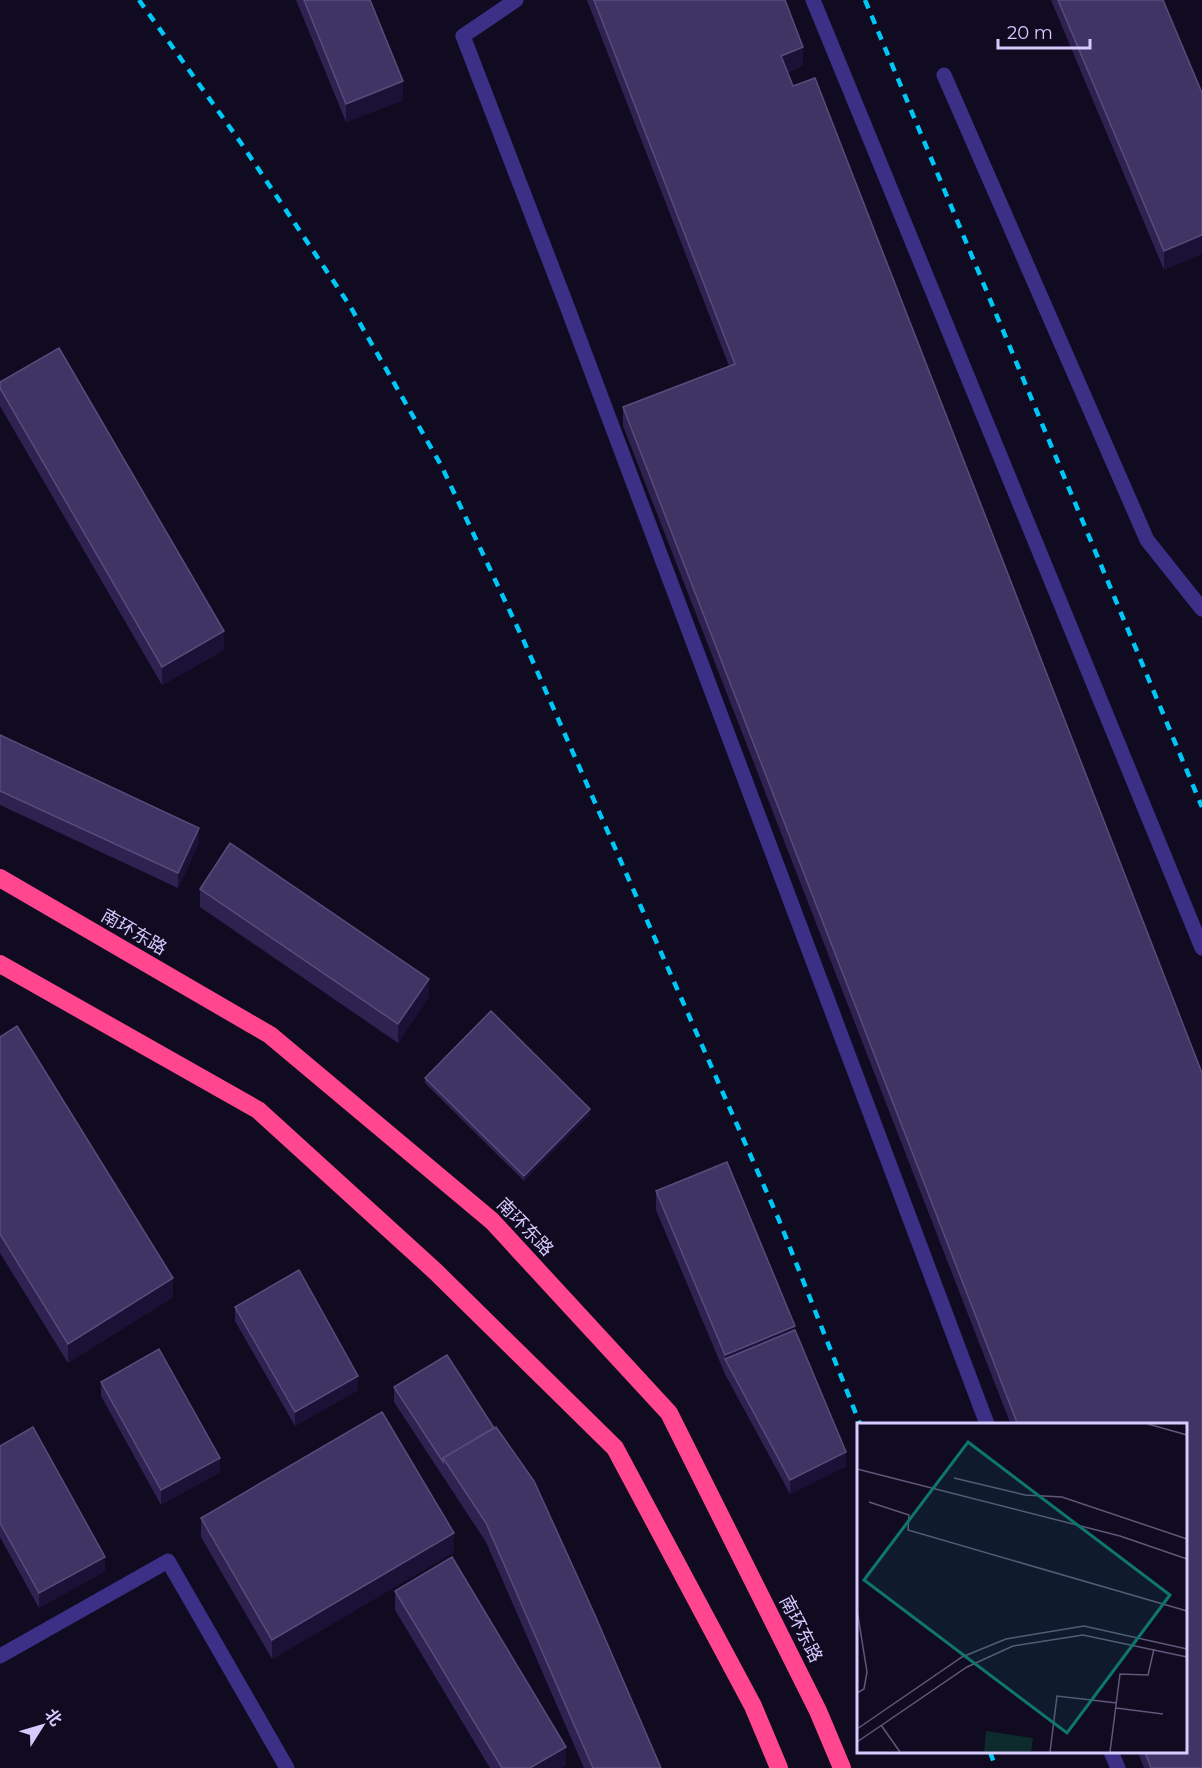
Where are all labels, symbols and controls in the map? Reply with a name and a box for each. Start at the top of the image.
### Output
scale bar [998,12,1090,50]
text: 20 m [1007,22,1053,44]
street label: 南环东路 [97,904,171,960]
street label: 南环东路 [492,1193,558,1261]
inset map [857,1423,1187,1753]
street label: 南环东路 [775,1592,827,1666]
north arrow [12,1696,72,1756]
text: 北 [41,1705,66,1729]

